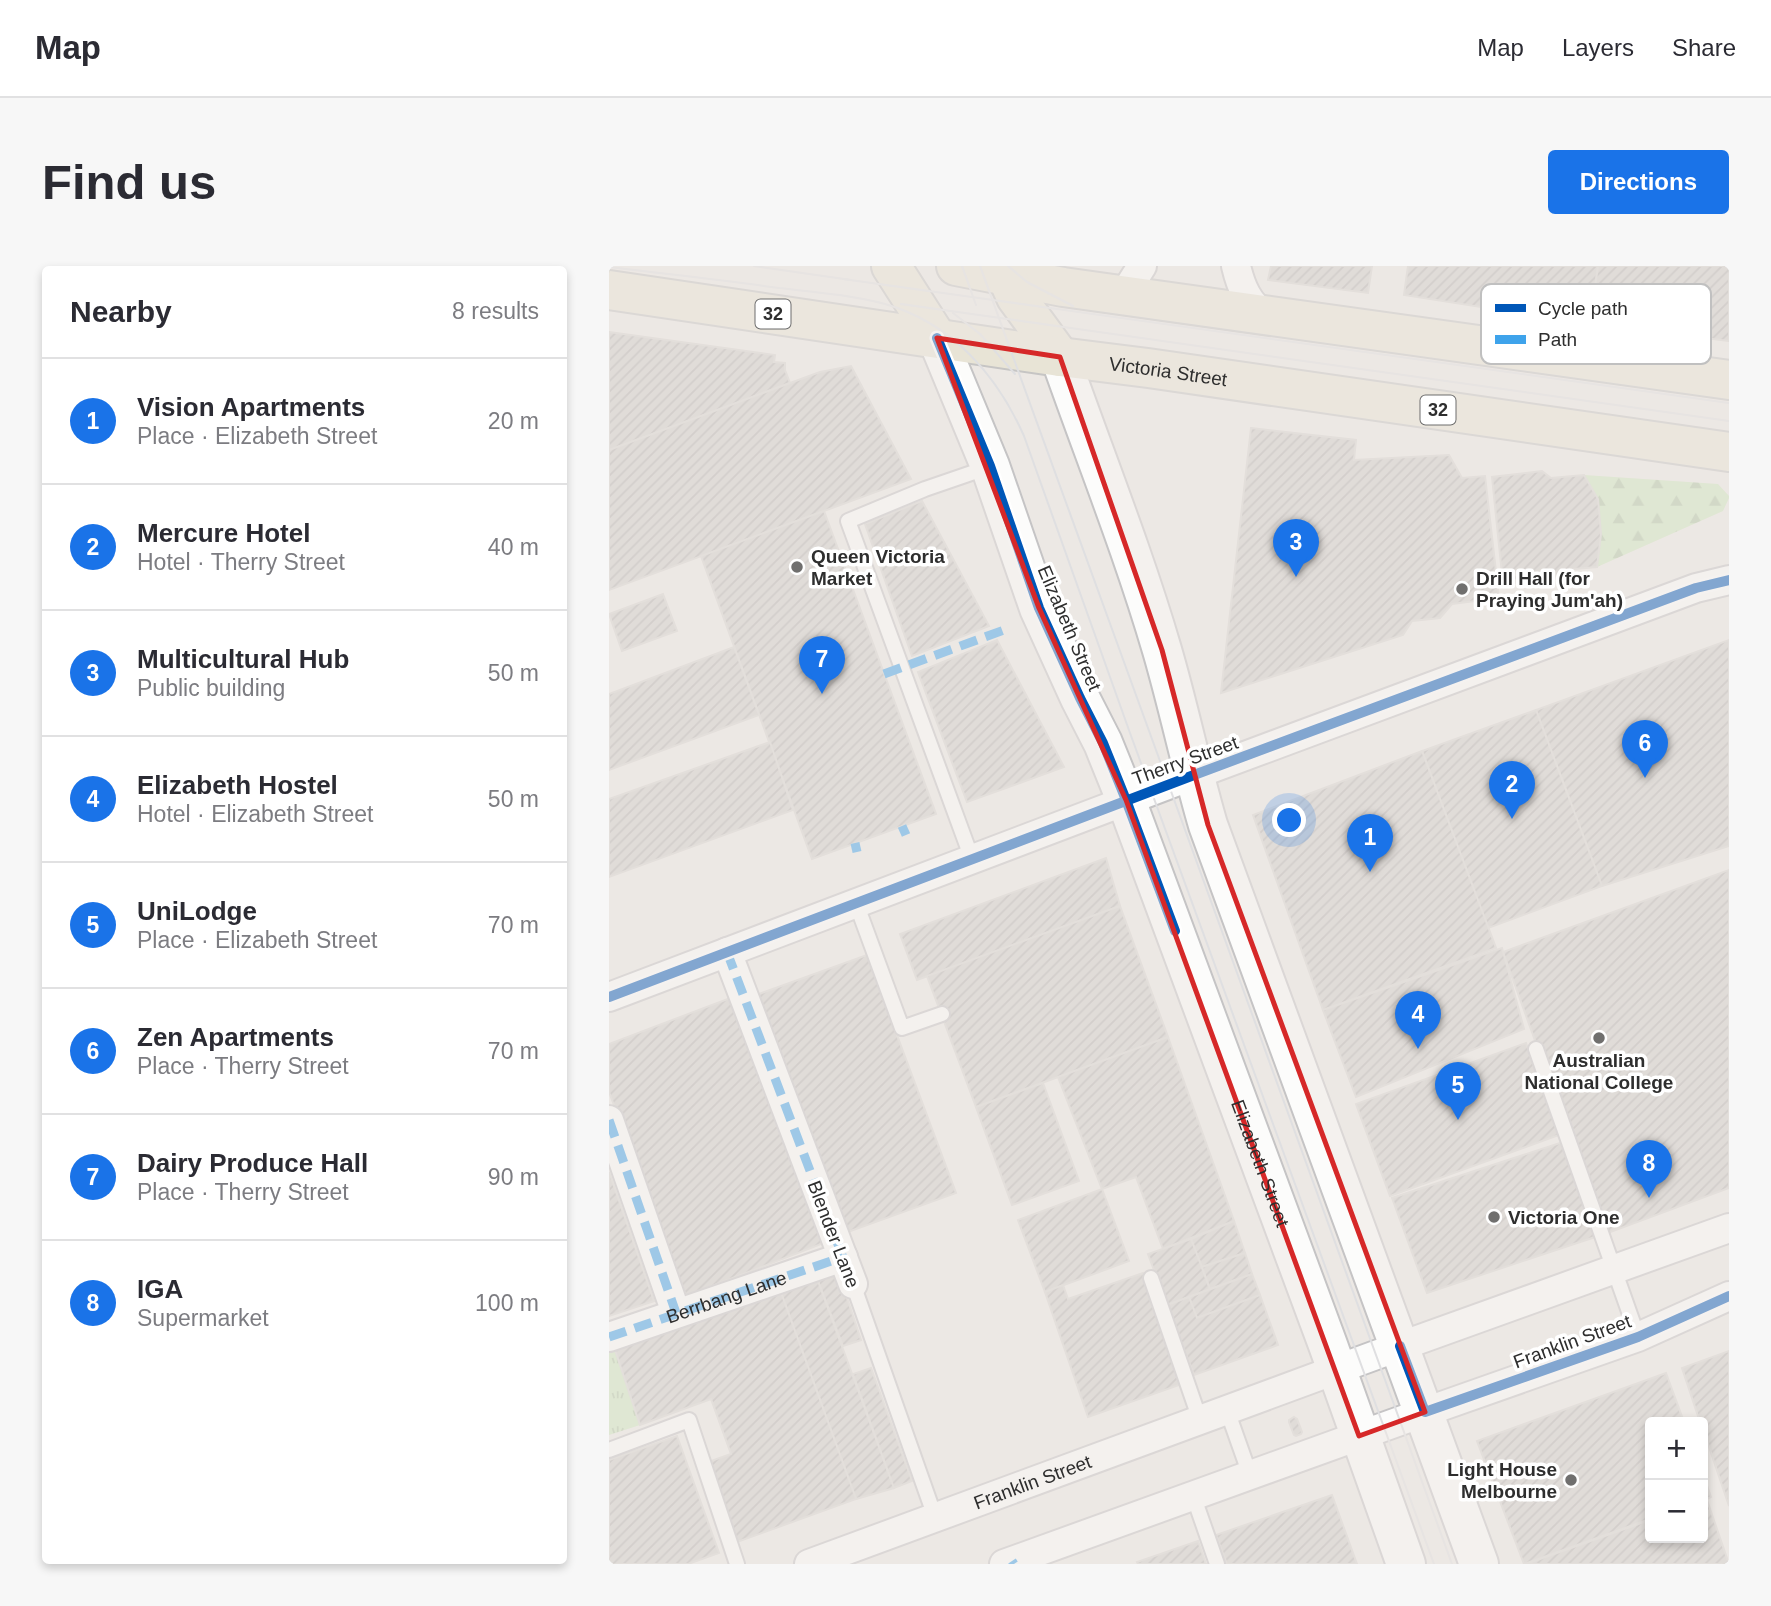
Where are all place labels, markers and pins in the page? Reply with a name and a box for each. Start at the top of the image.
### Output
pin: 3 [1273,519,1319,577]
place label: Queen Victoria Market [811,546,945,589]
marker: Queen Victoria Market [789,559,805,575]
place label: Drill Hall (for Praying Jum'ah) [1476,568,1623,611]
marker: Drill Hall (for Praying Jum'ah) [1454,581,1470,597]
pin: 7 [799,636,845,694]
pin: 6 [1622,720,1668,778]
pin: 2 [1489,761,1535,819]
pin: 1 [1347,814,1393,872]
pin: 4 [1395,991,1441,1049]
marker: Australian National College [1591,1030,1607,1046]
place label: Australian National College [1525,1050,1673,1093]
pin: 5 [1435,1062,1481,1120]
pin: 8 [1626,1140,1672,1198]
place label: Victoria One [1508,1207,1620,1228]
marker: Victoria One [1486,1209,1502,1225]
place label: Light House Melbourne [1447,1459,1557,1502]
marker: Light House Melbourne [1563,1472,1579,1488]

